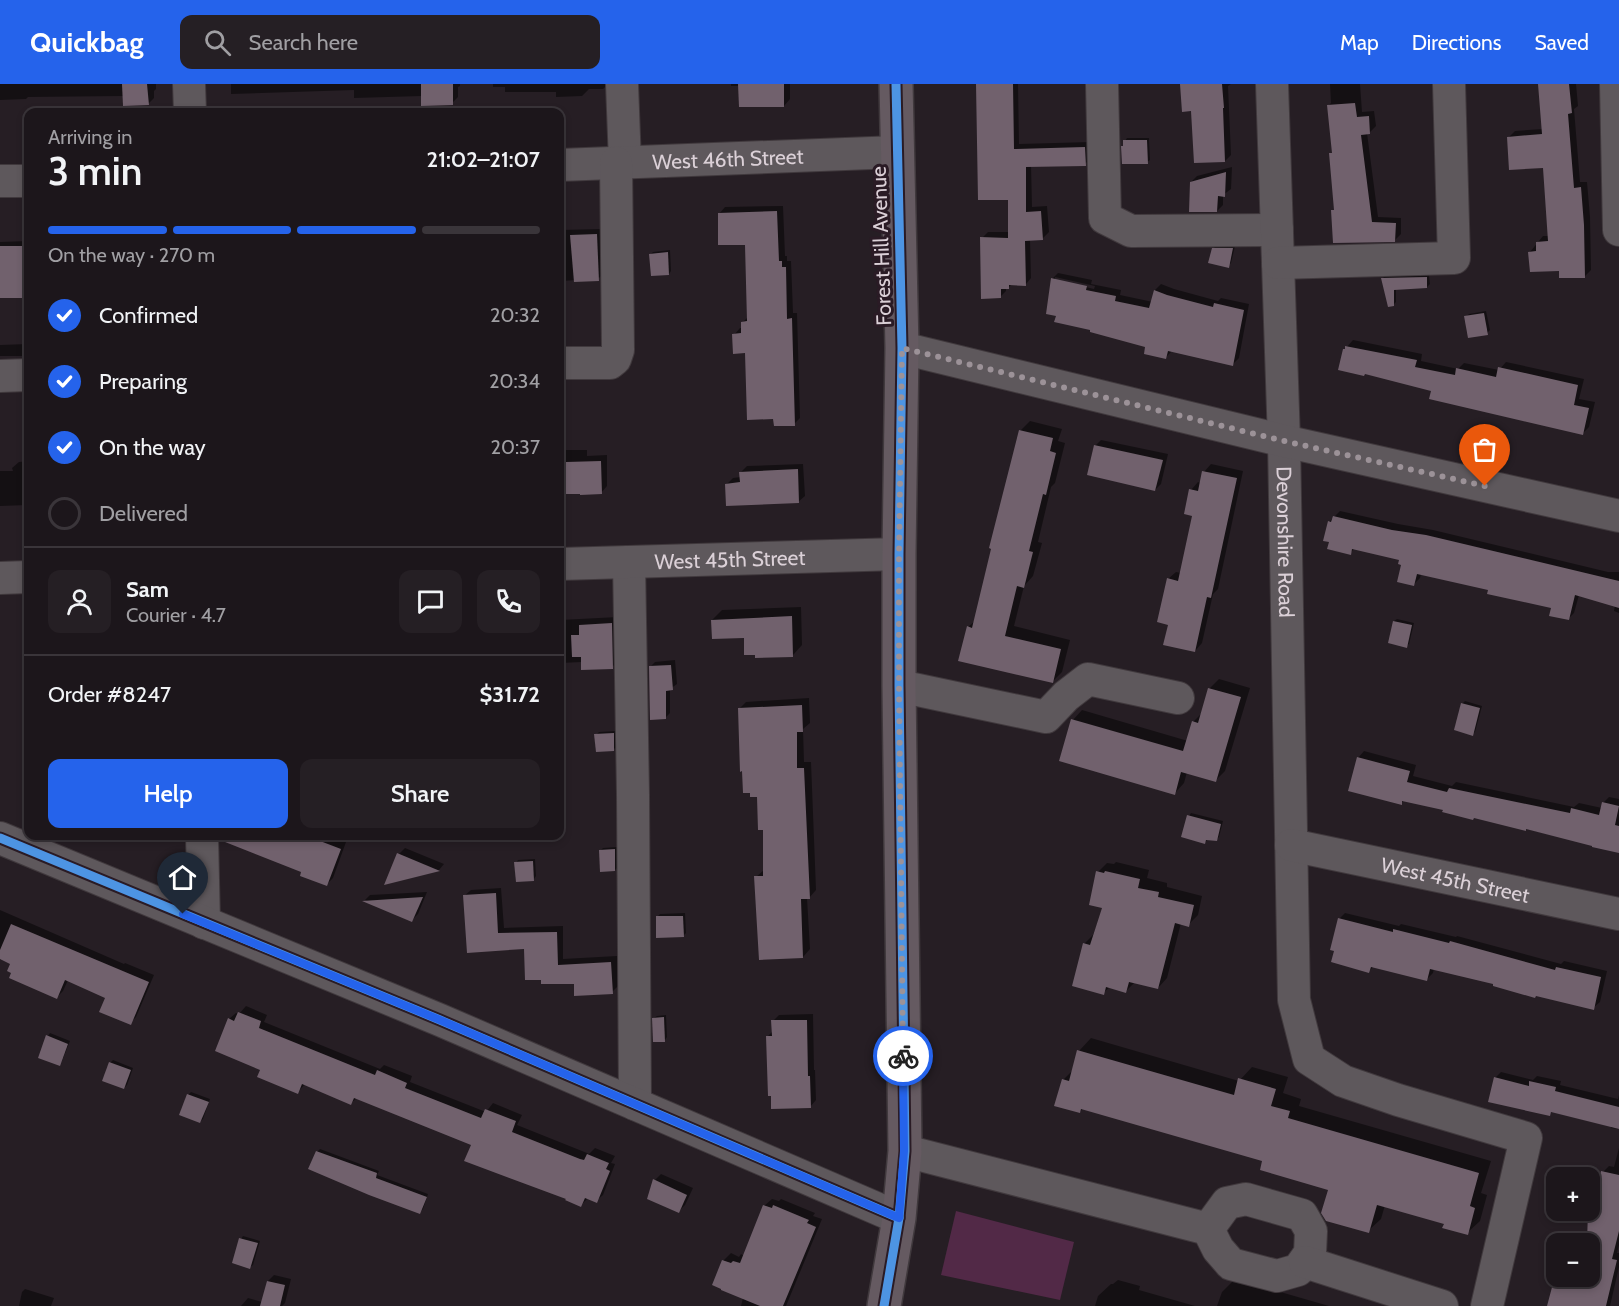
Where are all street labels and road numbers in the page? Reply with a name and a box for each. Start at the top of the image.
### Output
street label: West 46th Street [652,143,804,174]
street label: Forest Hill Avenue [866,166,896,326]
street label: Devonshire Road [1272,466,1300,618]
street label: West 45th Street [654,544,806,574]
street label: West 45th Street [1379,852,1532,907]

